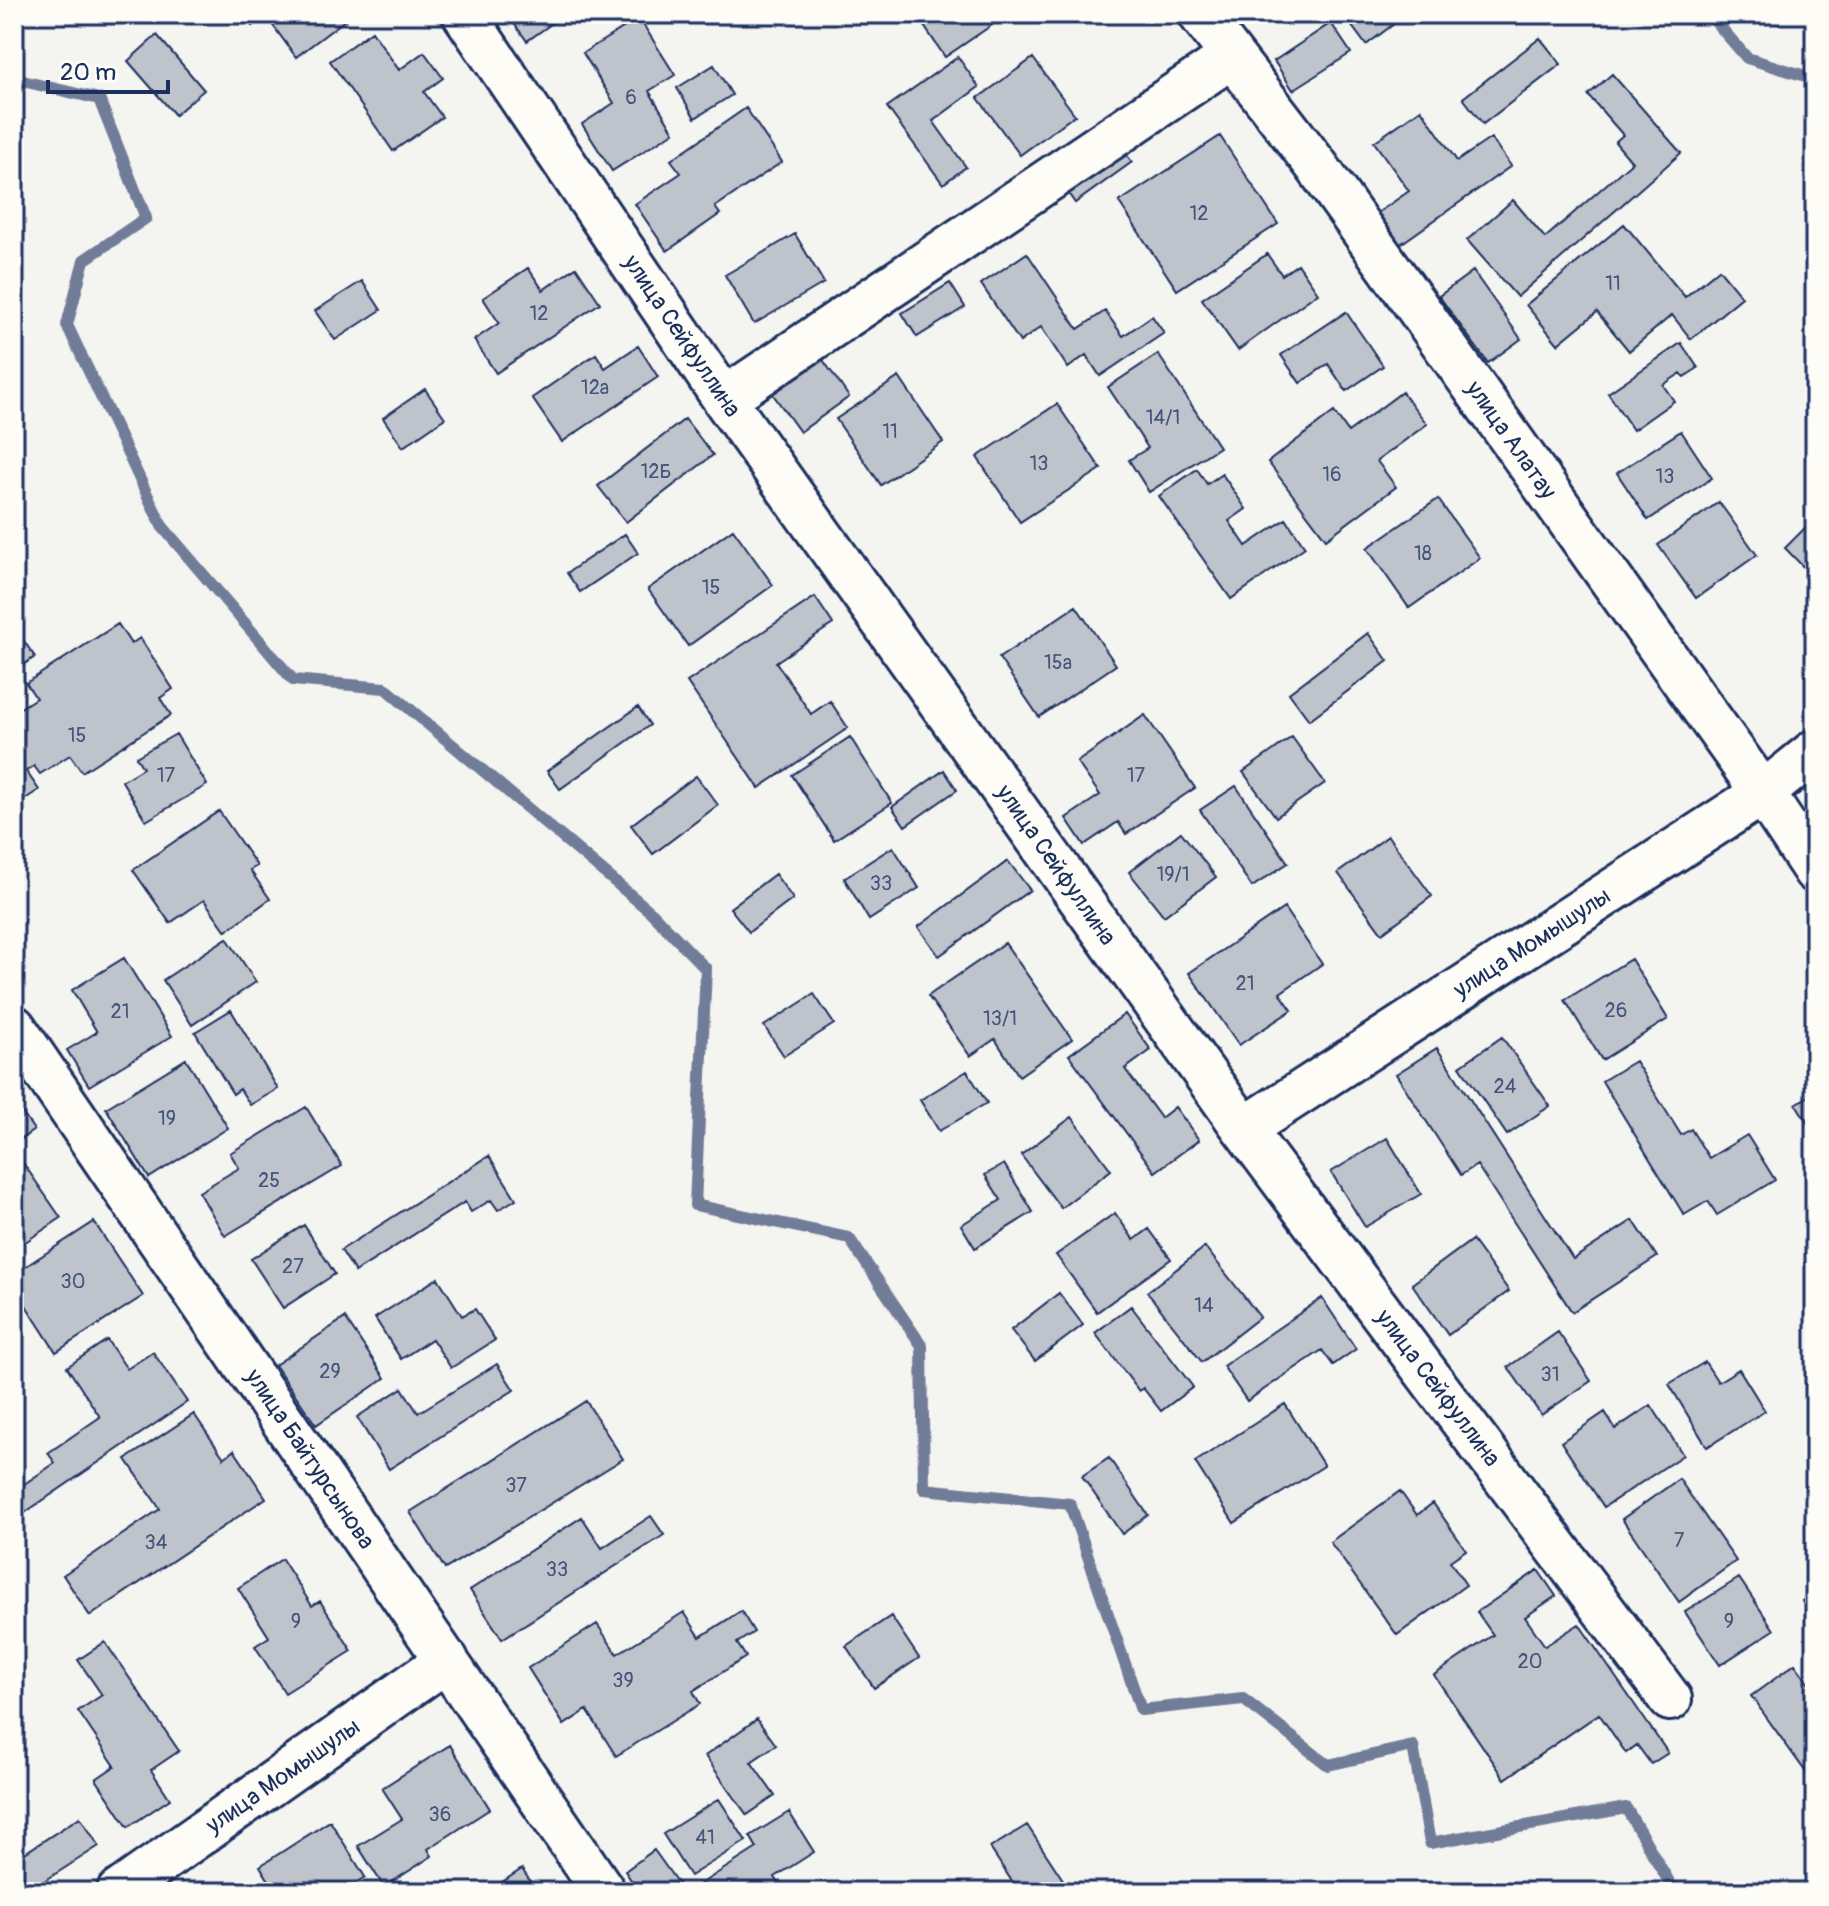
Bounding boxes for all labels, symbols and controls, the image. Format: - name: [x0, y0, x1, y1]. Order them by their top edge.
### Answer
- scale bar: [48, 44, 168, 94]
- text: 20 m: [60, 58, 116, 87]
- house number: 6: [625, 85, 637, 110]
- house number: 12: [1190, 201, 1209, 226]
- street label: улица Сейфуллина: [616, 249, 747, 423]
- house number: 11: [1605, 271, 1621, 296]
- house number: 12: [530, 301, 549, 326]
- street label: улица Алатау: [1459, 374, 1562, 505]
- house number: 12а: [581, 375, 609, 400]
- house number: 14/1: [1146, 405, 1180, 430]
- house number: 11: [882, 419, 898, 444]
- house number: 13: [1030, 451, 1048, 476]
- house number: 12Б: [641, 459, 672, 484]
- house number: 16: [1322, 462, 1342, 487]
- house number: 13: [1656, 464, 1674, 489]
- house number: 18: [1414, 541, 1432, 566]
- house number: 15: [702, 575, 720, 600]
- house number: 15а: [1044, 650, 1072, 675]
- house number: 15: [68, 723, 86, 748]
- house number: 17: [157, 763, 176, 788]
- house number: 17: [1127, 763, 1146, 788]
- street label: улица Сейфуллина: [989, 778, 1122, 951]
- house number: 19/1: [1156, 862, 1190, 887]
- house number: 33: [870, 871, 892, 896]
- street label: улица Момышулы: [1447, 881, 1616, 1005]
- house number: 21: [1236, 971, 1255, 996]
- house number: 26: [1605, 998, 1627, 1023]
- house number: 21: [111, 999, 130, 1024]
- house number: 13/1: [983, 1006, 1017, 1031]
- house number: 24: [1494, 1074, 1517, 1099]
- house number: 19: [158, 1106, 176, 1131]
- house number: 25: [258, 1168, 280, 1193]
- house number: 27: [282, 1254, 304, 1279]
- house number: 30: [61, 1269, 85, 1294]
- house number: 14: [1194, 1293, 1214, 1318]
- street label: улица Сейфуллина: [1369, 1303, 1507, 1472]
- house number: 29: [319, 1359, 341, 1384]
- house number: 31: [1541, 1362, 1559, 1387]
- street label: улица Байтурсынова: [238, 1363, 381, 1555]
- house number: 37: [505, 1473, 527, 1498]
- house number: 7: [1674, 1528, 1685, 1553]
- house number: 34: [145, 1530, 168, 1555]
- house number: 33: [546, 1557, 568, 1582]
- house number: 9: [291, 1609, 301, 1634]
- house number: 9: [1724, 1609, 1734, 1634]
- house number: 20: [1518, 1649, 1542, 1674]
- house number: 39: [612, 1668, 634, 1693]
- street label: улица Момышулы: [199, 1712, 366, 1841]
- house number: 36: [429, 1802, 451, 1827]
- house number: 41: [695, 1825, 715, 1850]

